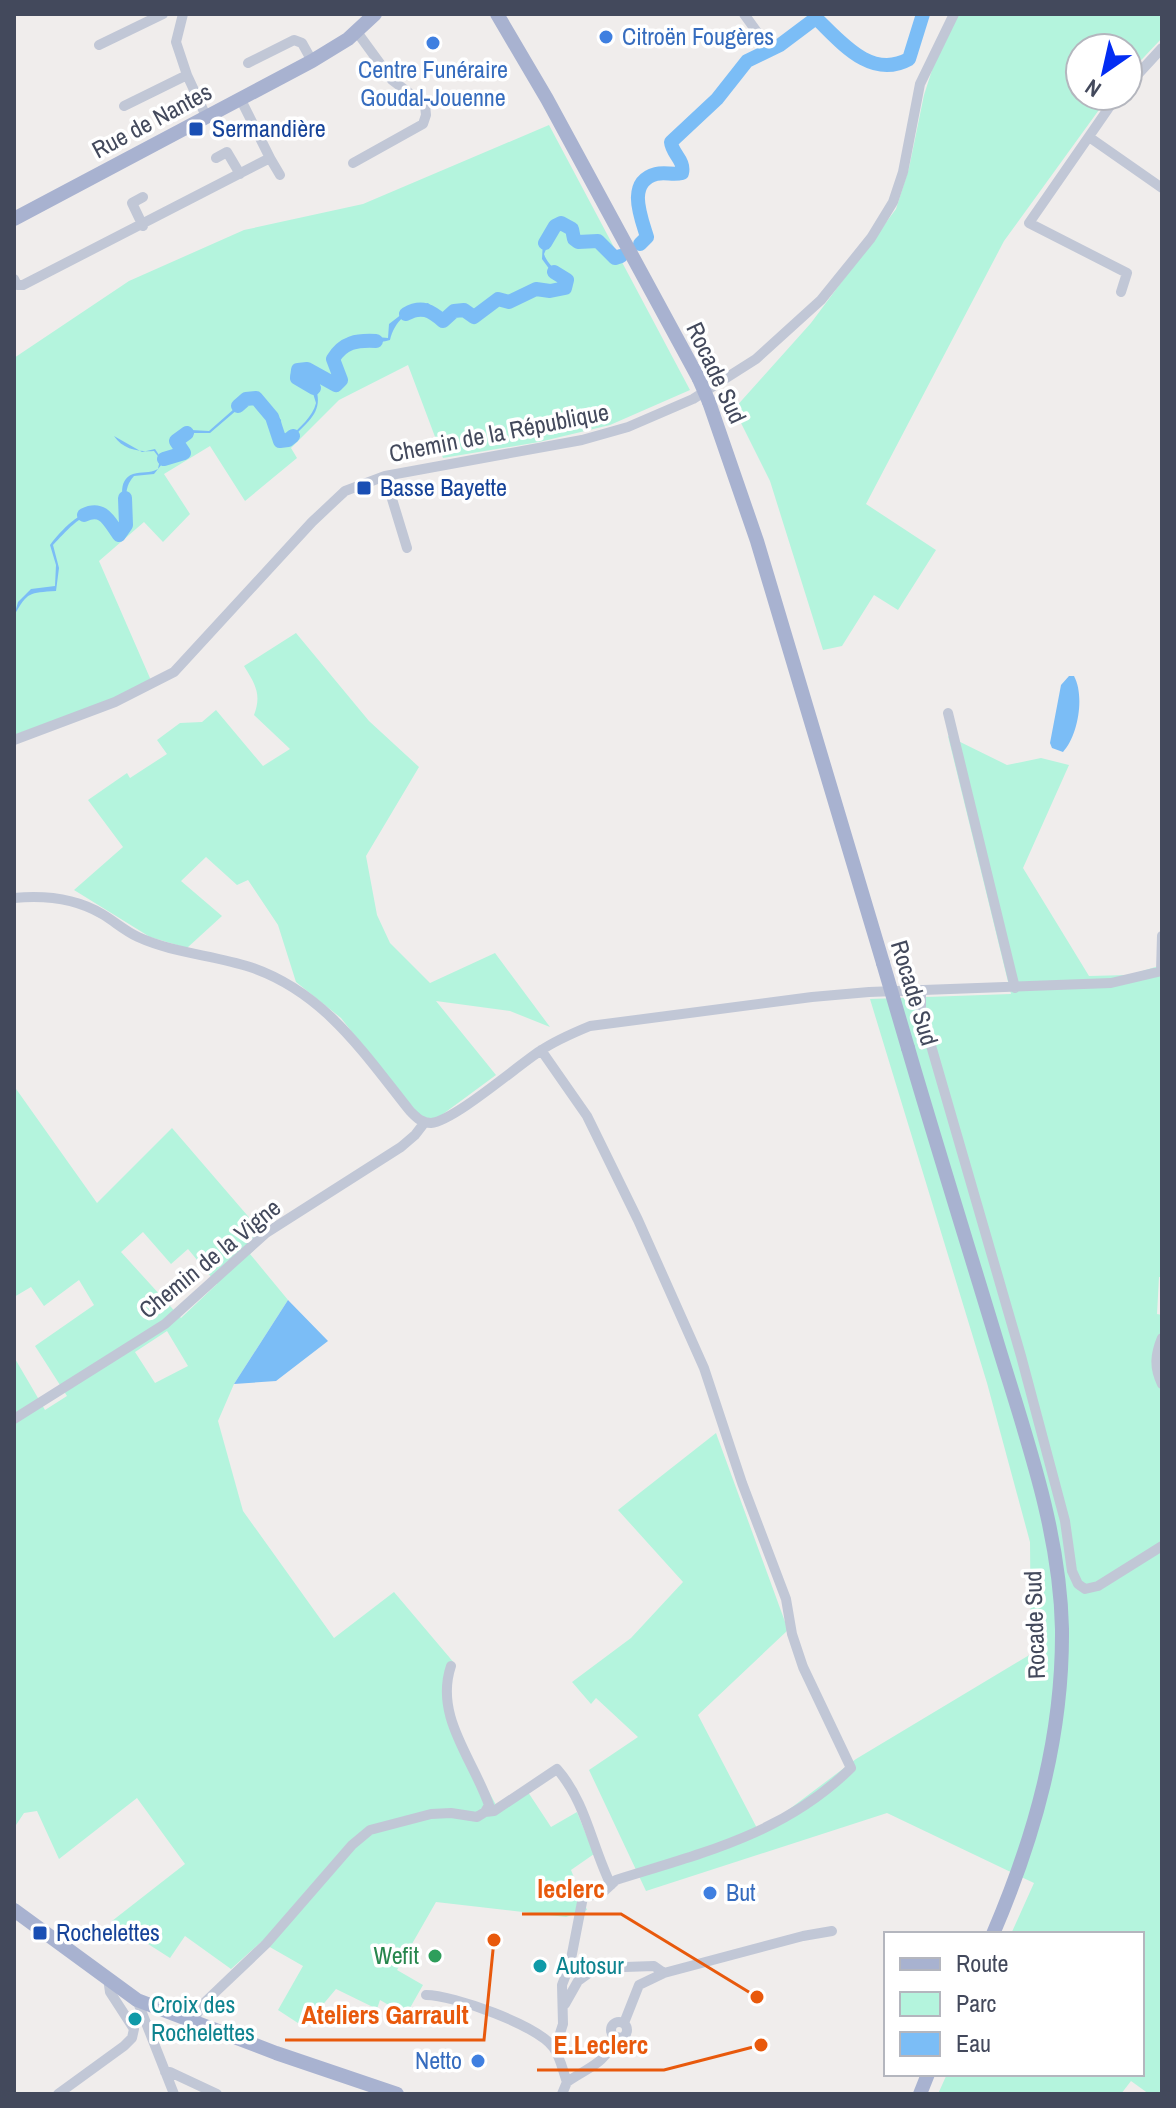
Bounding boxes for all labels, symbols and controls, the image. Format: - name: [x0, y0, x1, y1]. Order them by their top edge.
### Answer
- place label: Citroën Fougères: [622, 20, 774, 52]
- marker: Citroën Fougères: [597, 28, 615, 46]
- north arrow: [1064, 32, 1144, 112]
- marker: Centre Funéraire Goudal-Jouenne: [424, 34, 442, 52]
- place label: Centre Funéraire Goudal-Jouenne: [358, 53, 508, 113]
- text: N: [1079, 73, 1107, 105]
- street label: Rue de Nantes: [86, 75, 217, 165]
- place label: Sermandière: [212, 112, 326, 144]
- marker: Sermandière: [187, 120, 205, 138]
- street label: Rocade Sud: [680, 317, 754, 428]
- street label: Chemin de la République: [386, 395, 611, 469]
- place label: Basse Bayette: [380, 471, 507, 503]
- marker: Basse Bayette: [355, 479, 373, 497]
- street label: Rocade Sud: [884, 936, 946, 1049]
- street label: Chemin de la Vigne: [132, 1191, 287, 1325]
- street label: Rocade Sud: [1016, 1570, 1052, 1680]
- callout: leclerc: [522, 1864, 621, 1914]
- text: leclerc: [537, 1871, 605, 1906]
- place label: But: [726, 1876, 756, 1908]
- marker: But: [701, 1884, 719, 1902]
- place label: Rochelettes: [56, 1916, 160, 1948]
- marker: Rochelettes: [31, 1924, 49, 1942]
- legend: [884, 1932, 1144, 2076]
- place label: Wefit: [373, 1939, 420, 1971]
- marker: Wefit: [426, 1947, 444, 1965]
- text: Route: [956, 1947, 1009, 1979]
- place label: Autosur: [555, 1949, 624, 1981]
- marker: Autosur: [531, 1957, 549, 1975]
- text: Parc: [956, 1987, 997, 2019]
- place label: Croix des Rochelettes: [151, 1988, 255, 2048]
- callout: Ateliers Garrault: [285, 1990, 484, 2040]
- text: Ateliers Garrault: [301, 1997, 469, 2032]
- marker: Croix des Rochelettes: [126, 2010, 144, 2028]
- callout: E.Leclerc: [537, 2020, 664, 2070]
- text: E.Leclerc: [554, 2027, 648, 2062]
- text: Eau: [956, 2027, 991, 2059]
- place label: Netto: [415, 2044, 462, 2076]
- marker: Netto: [469, 2052, 487, 2070]

